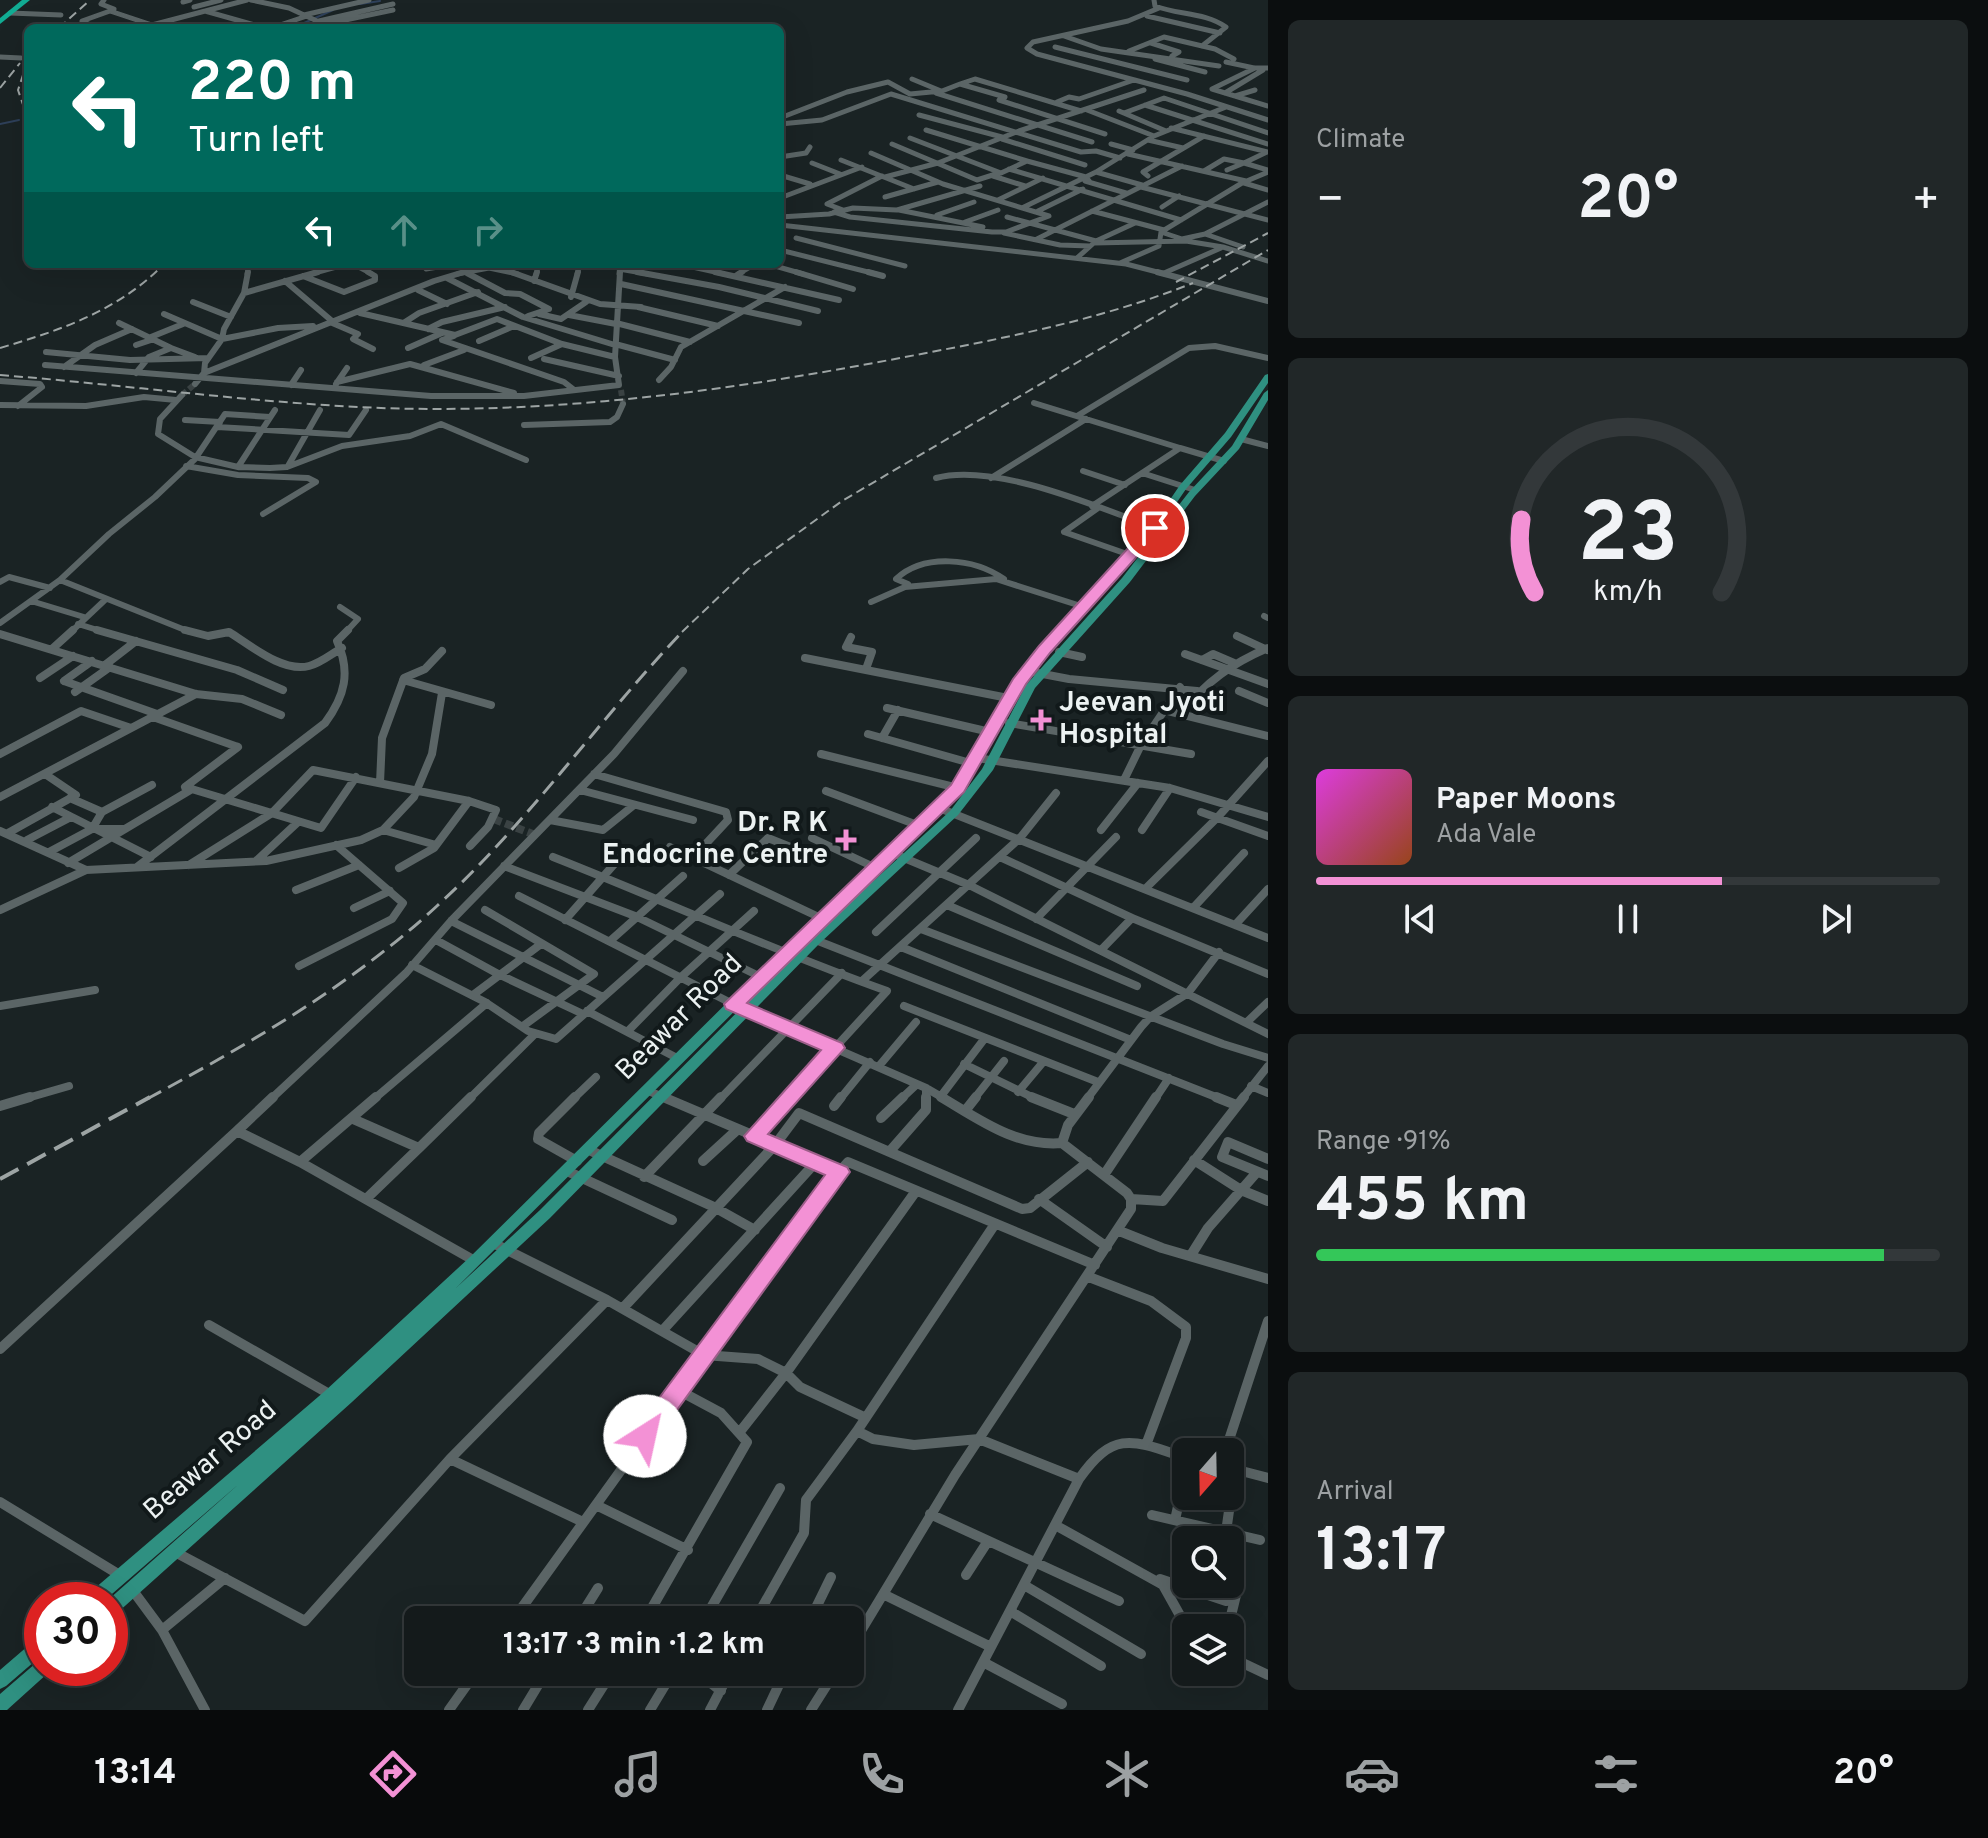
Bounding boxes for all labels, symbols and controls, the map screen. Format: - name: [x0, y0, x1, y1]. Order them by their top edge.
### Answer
- text: 220 m: [188, 50, 356, 120]
- icon: left: [56, 56, 160, 160]
- text: Turn left: [188, 119, 325, 165]
- text: Climate: [1316, 124, 1405, 157]
- text: 20°: [1577, 164, 1679, 240]
- text: −: [1316, 174, 1344, 230]
- text: +: [1912, 174, 1940, 230]
- icon: left: [298, 208, 342, 252]
- icon: ahead: [382, 208, 426, 252]
- icon: right: [466, 208, 510, 252]
- text: 23: [1578, 486, 1678, 591]
- pin: [1121, 494, 1189, 562]
- icon: arrive: [1133, 506, 1177, 550]
- text: km/h: [1593, 575, 1663, 611]
- place label: Jeevan Jyoti Hospital: [1059, 686, 1225, 754]
- marker: Jeevan Jyoti Hospital: [1030, 709, 1052, 731]
- text: Paper Moons: [1436, 782, 1616, 819]
- place label: Dr. R K Endocrine Centre: [602, 806, 828, 874]
- text: Ada Vale: [1436, 819, 1536, 852]
- marker: Dr. R K Endocrine Centre: [835, 829, 857, 851]
- icon: previous: [1398, 897, 1442, 941]
- icon: pause: [1606, 897, 1650, 941]
- icon: next: [1814, 897, 1858, 941]
- street label: Beawar Road: [609, 947, 751, 1089]
- text: Range · 91%: [1316, 1126, 1451, 1159]
- text: 455 km: [1316, 1166, 1529, 1242]
- street label: Beawar Road: [137, 1393, 285, 1529]
- position arrow: [603, 1394, 687, 1478]
- north arrow: [1172, 1438, 1244, 1510]
- map controls: [1172, 1438, 1244, 1686]
- text: Arrival: [1316, 1476, 1394, 1509]
- text: 13:17: [1316, 1516, 1447, 1592]
- button: search: [1172, 1526, 1244, 1598]
- speed limit sign: 30: [24, 1582, 128, 1686]
- button: layers: [1172, 1614, 1244, 1686]
- text: 13:17 · 3 min · 1.2 km: [503, 1627, 765, 1664]
- icon: directions: [365, 1746, 421, 1802]
- icon: music: [610, 1746, 666, 1802]
- icon: phone: [854, 1746, 910, 1802]
- icon: climate: [1099, 1746, 1155, 1802]
- icon: car: [1344, 1746, 1400, 1802]
- icon: filters: [1588, 1746, 1644, 1802]
- text: 13:14: [94, 1751, 177, 1797]
- text: 20°: [1833, 1751, 1894, 1797]

